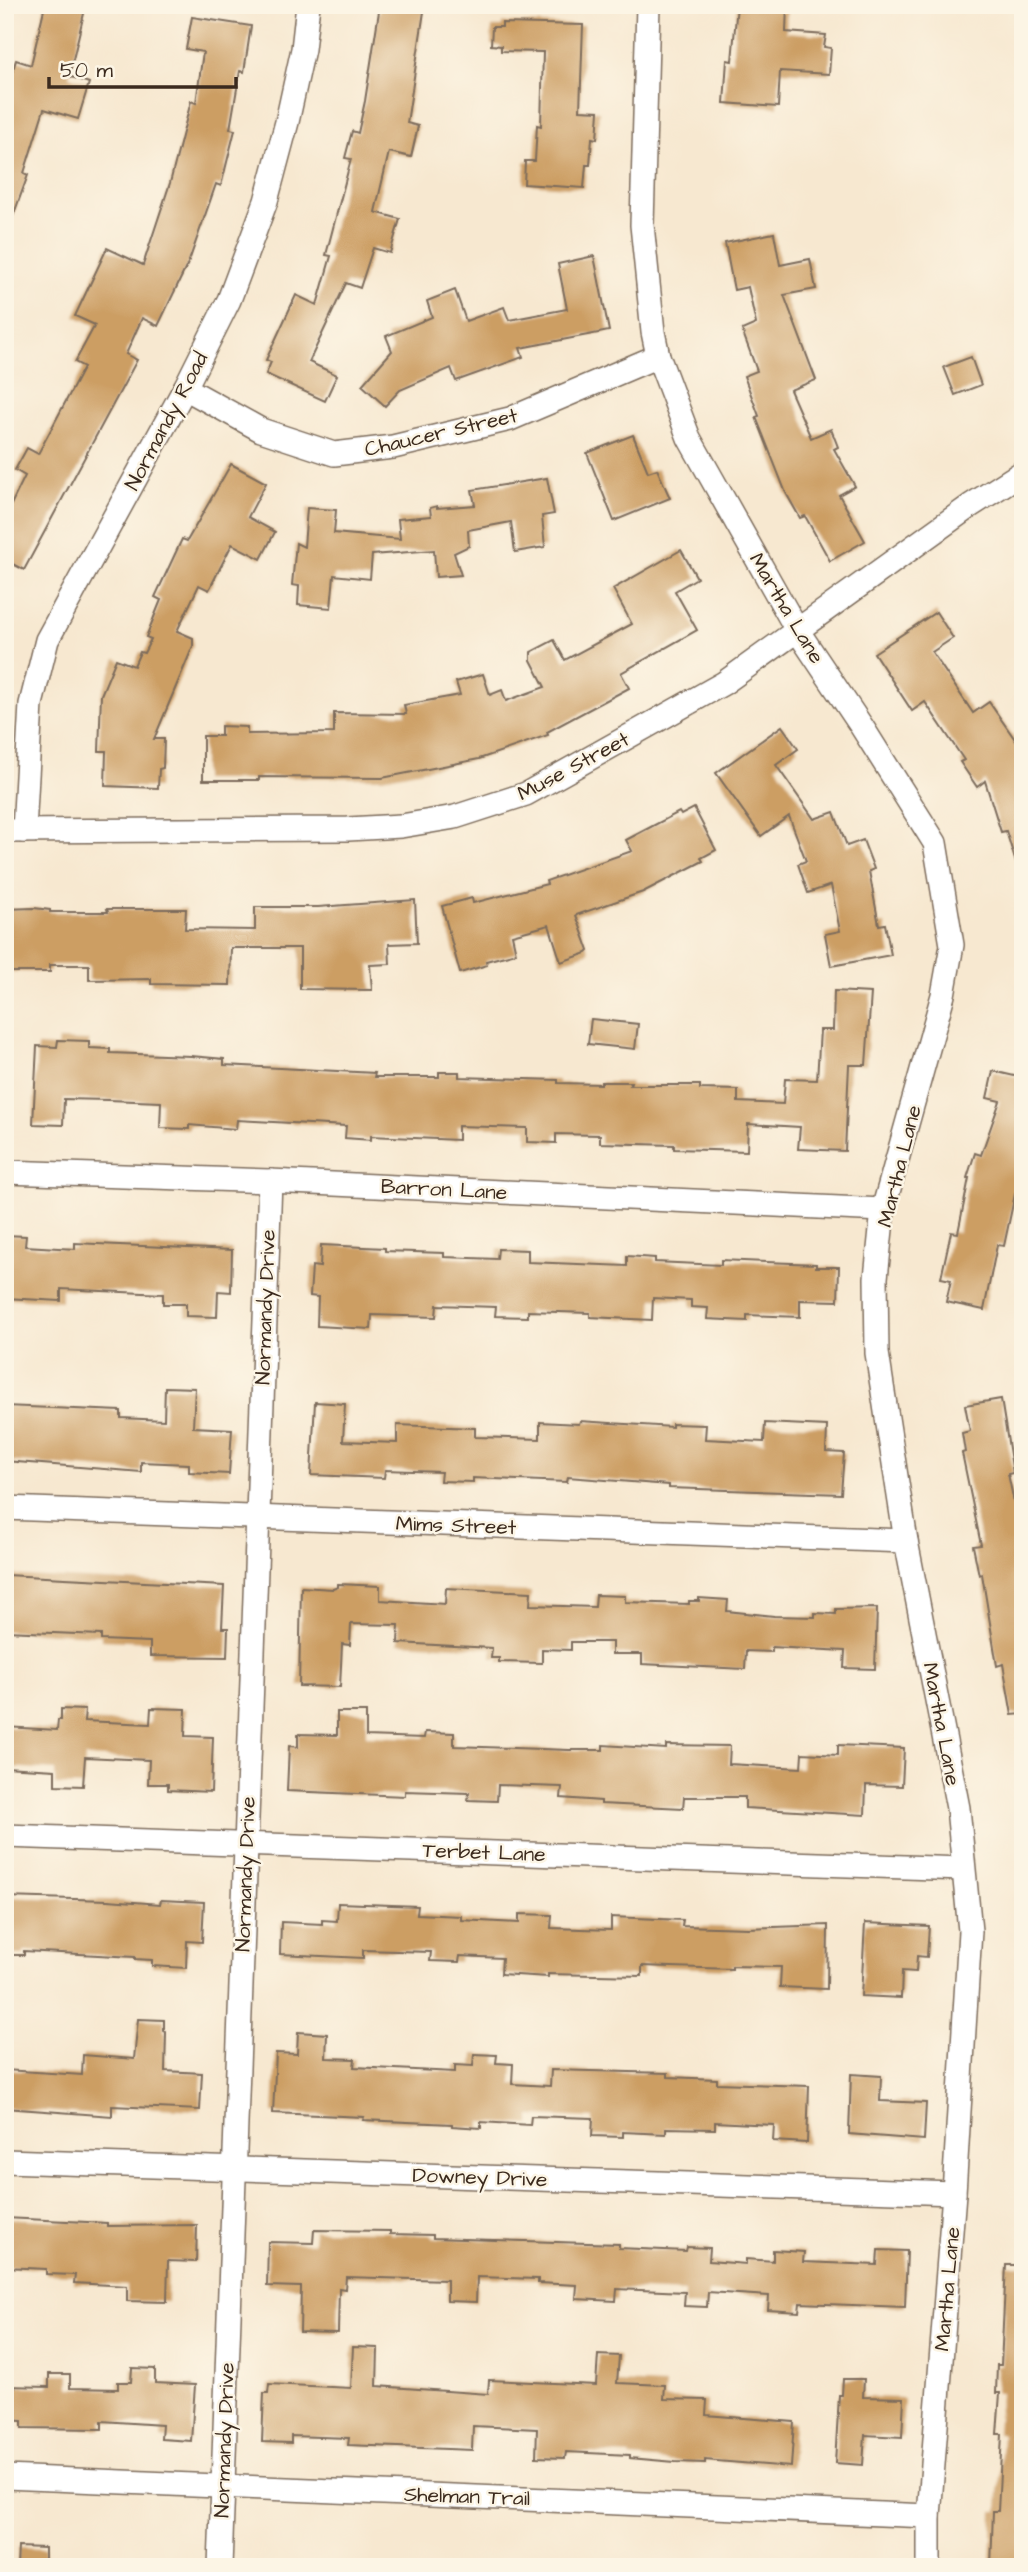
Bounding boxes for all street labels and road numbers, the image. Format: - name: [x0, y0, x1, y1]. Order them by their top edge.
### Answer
- street label: Normandy Road: [118, 347, 217, 497]
- street label: Chaucer Street: [362, 401, 521, 464]
- street label: Martha Lane: [742, 547, 831, 669]
- street label: Muse Street: [512, 724, 635, 808]
- street label: Martha Lane: [870, 1102, 929, 1230]
- street label: Barron Lane: [380, 1172, 508, 1207]
- street label: Normandy Drive: [248, 1229, 285, 1385]
- street label: Mims Street: [395, 1509, 517, 1542]
- street label: Martha Lane: [915, 1660, 968, 1788]
- street label: Normandy Drive: [228, 1796, 265, 1952]
- street label: Terbet Lane: [422, 1836, 546, 1869]
- street label: Downey Drive: [412, 2161, 548, 2196]
- street label: Martha Lane: [928, 2226, 967, 2352]
- street label: Normandy Drive: [207, 2362, 244, 2518]
- street label: Shelman Trail: [403, 2480, 531, 2513]

